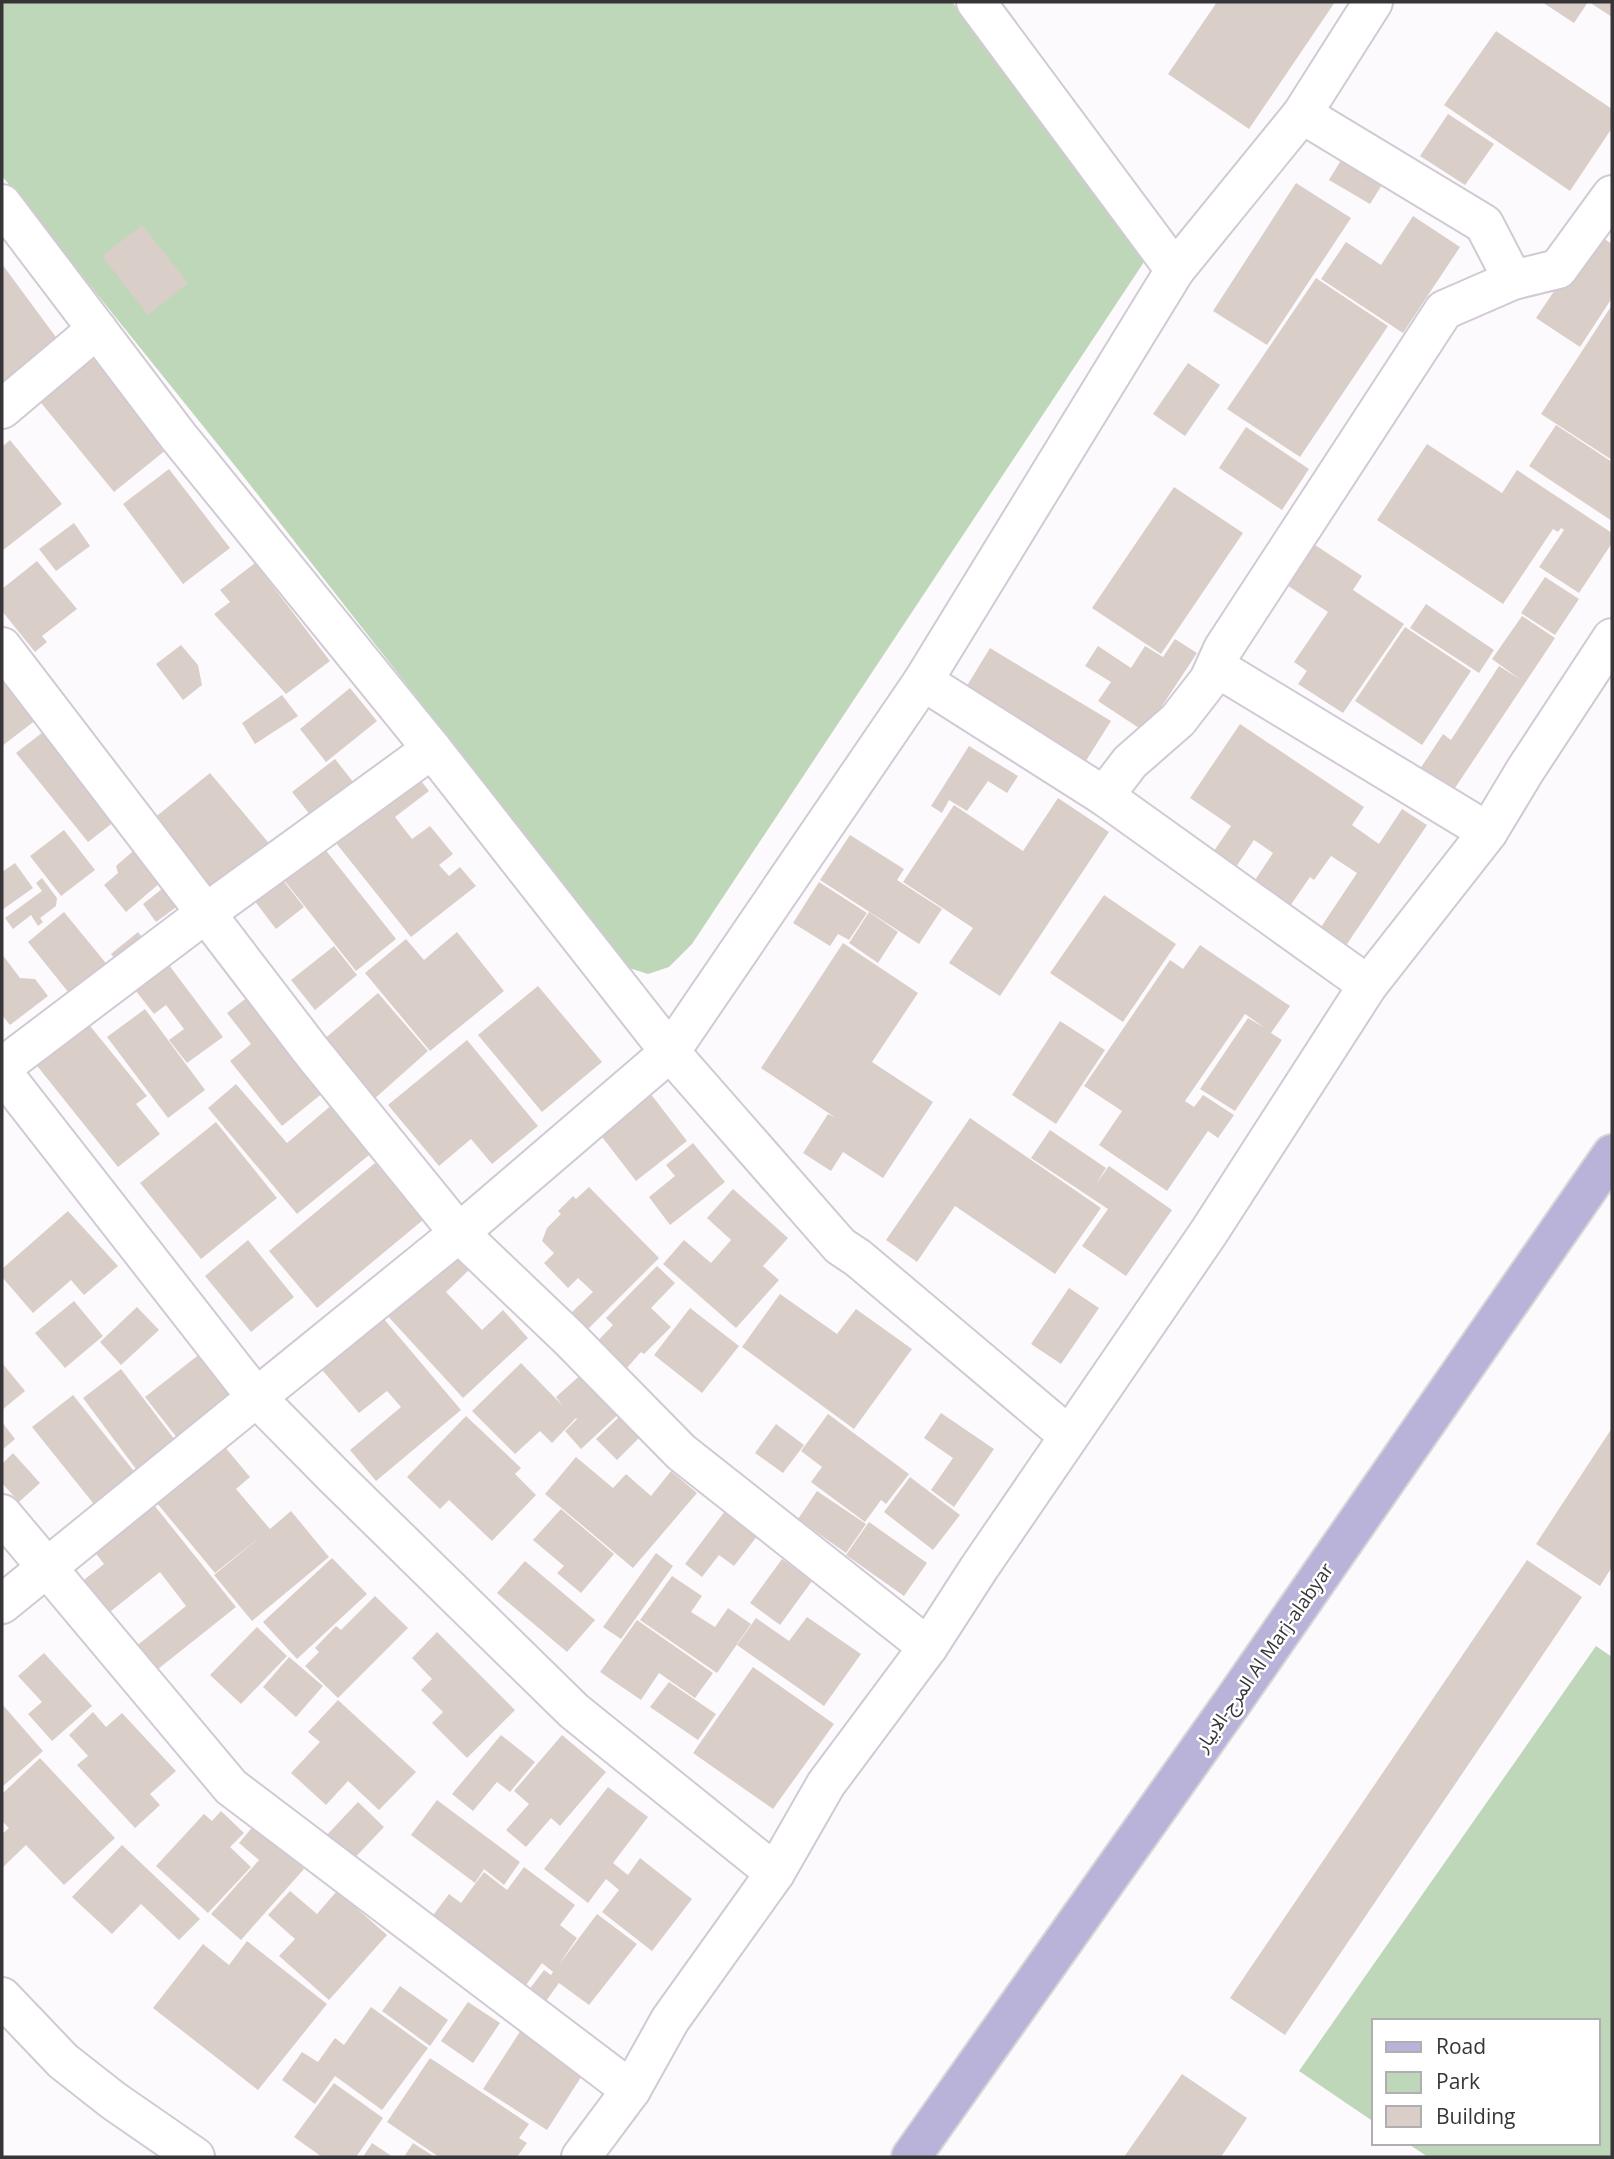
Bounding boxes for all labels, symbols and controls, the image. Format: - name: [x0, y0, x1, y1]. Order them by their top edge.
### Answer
- street label: المرج-الابيار Al Marj-alabyar: [1188, 1557, 1340, 1758]
- legend: [1372, 2019, 1600, 2145]
- text: Road: [1436, 2032, 1486, 2060]
- text: Park: [1436, 2067, 1480, 2095]
- text: Building: [1436, 2102, 1515, 2130]

